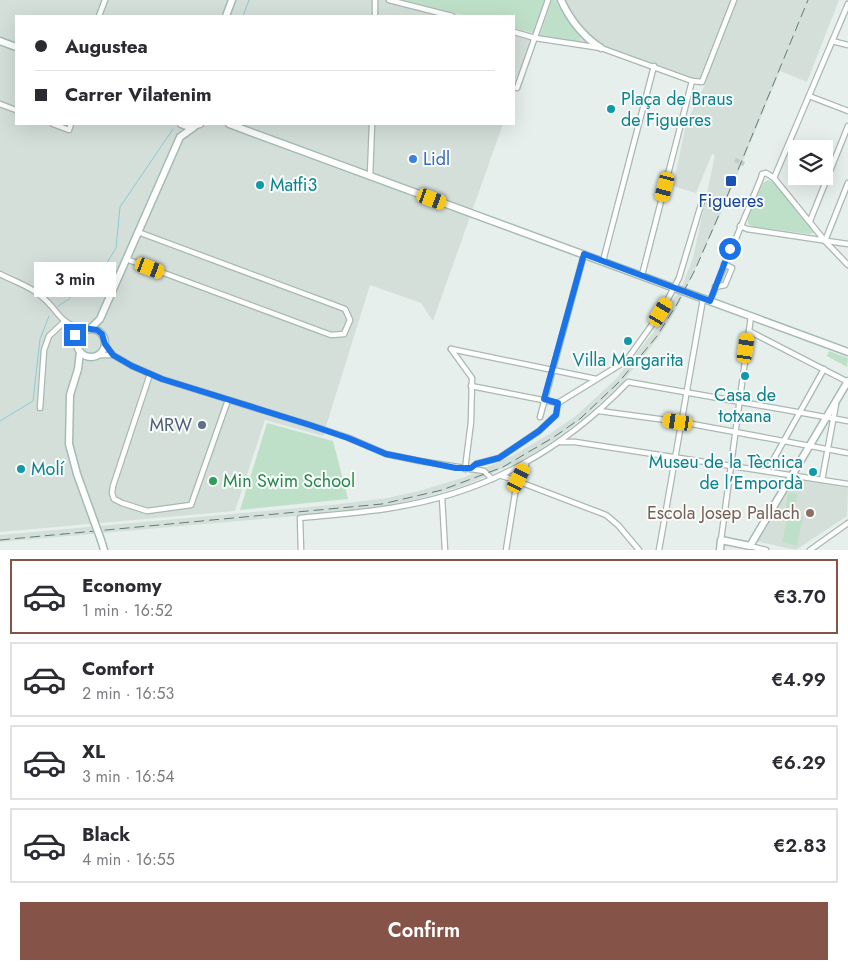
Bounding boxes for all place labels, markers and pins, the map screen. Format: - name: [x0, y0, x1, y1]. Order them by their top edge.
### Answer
- place label: Plaça de Braus de Figueres: [621, 86, 733, 133]
- marker: Plaça de Braus de Figueres: [605, 103, 617, 115]
- place label: Lidl: [423, 146, 450, 172]
- marker: Lidl: [407, 153, 419, 165]
- place label: Matfi3: [270, 172, 317, 198]
- marker: Figueres: [724, 174, 738, 188]
- marker: Matfi3: [254, 179, 266, 191]
- place label: Figueres: [698, 188, 764, 214]
- marker: Villa Margarita: [622, 335, 634, 347]
- place label: Villa Margarita: [573, 347, 683, 373]
- marker: Casa de totxana: [739, 370, 751, 382]
- place label: Casa de totxana: [714, 382, 776, 429]
- place label: MRW: [150, 412, 192, 438]
- marker: MRW: [196, 419, 208, 431]
- place label: Museu de la Tècnica de l'Empordà: [649, 449, 803, 496]
- place label: Molí: [31, 456, 66, 482]
- marker: Molí: [15, 463, 27, 475]
- marker: Museu de la Tècnica de l'Empordà: [807, 466, 819, 478]
- place label: Min Swim School: [223, 468, 355, 494]
- marker: Min Swim School: [207, 475, 219, 487]
- place label: Escola Josep Pallach: [647, 500, 800, 526]
- marker: Escola Josep Pallach: [804, 507, 816, 519]

